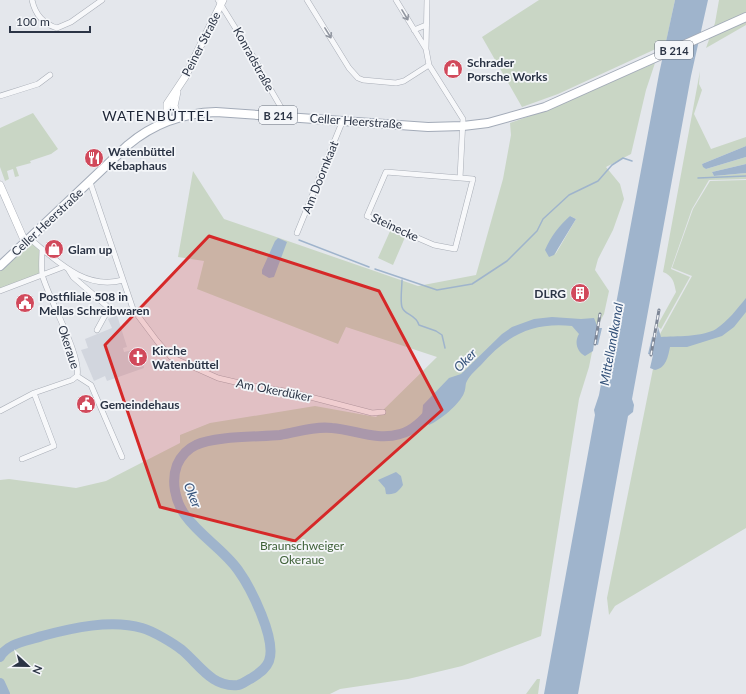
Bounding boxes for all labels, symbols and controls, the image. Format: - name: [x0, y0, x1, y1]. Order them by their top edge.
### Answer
- scale bar: [10, 8, 90, 34]
- street label: Peiner Straße: [178, 9, 224, 79]
- one-way arrow: [401, 9, 409, 20]
- text: 100 m: [16, 14, 50, 29]
- street label: Konradstraße: [230, 24, 278, 94]
- one-way arrow: [324, 27, 332, 39]
- road number: B 214: [655, 41, 693, 59]
- place label: Schrader Porsche Works: [467, 55, 548, 84]
- shop icon: Schrader Porsche Works: [442, 58, 464, 80]
- road number: B 214: [259, 106, 297, 124]
- district label: WATENBÜTTEL: [102, 107, 214, 124]
- street label: Celler Heerstraße: [309, 110, 403, 132]
- street label: Am Doornkaat: [299, 138, 342, 216]
- place label: Watenbüttel Kebaphaus: [108, 144, 175, 173]
- restaurant icon: Watenbüttel Kebaphaus: [83, 147, 105, 169]
- street label: Celler Heerstraße: [8, 185, 86, 259]
- street label: Steinecke: [369, 210, 421, 244]
- shop icon: Glam up: [43, 238, 65, 260]
- place label: Glam up: [68, 242, 112, 257]
- building icon: DLRG: [569, 282, 591, 304]
- place label: DLRG: [534, 286, 566, 301]
- place label: Postfiliale 508 in Mellas Schreibwaren: [39, 289, 150, 318]
- public building icon: Postfiliale 508 in Mellas Schreibwaren: [14, 292, 36, 314]
- water label: Mittellandkanal: [596, 301, 626, 387]
- street label: Okeraue: [55, 323, 83, 371]
- place label: Kirche Watenbüttel: [152, 343, 219, 372]
- water label: Oker: [450, 345, 480, 375]
- church icon: Kirche Watenbüttel: [127, 346, 149, 368]
- street label: Am Okerdüker: [235, 375, 314, 405]
- public building icon: Gemeindehaus: [75, 393, 97, 415]
- place label: Gemeindehaus: [100, 397, 179, 412]
- water label: Oker: [181, 480, 206, 511]
- park label: Braunschweiger Okeraue: [260, 538, 345, 567]
- north arrow: [8, 646, 48, 686]
- text: N: [30, 664, 45, 676]

